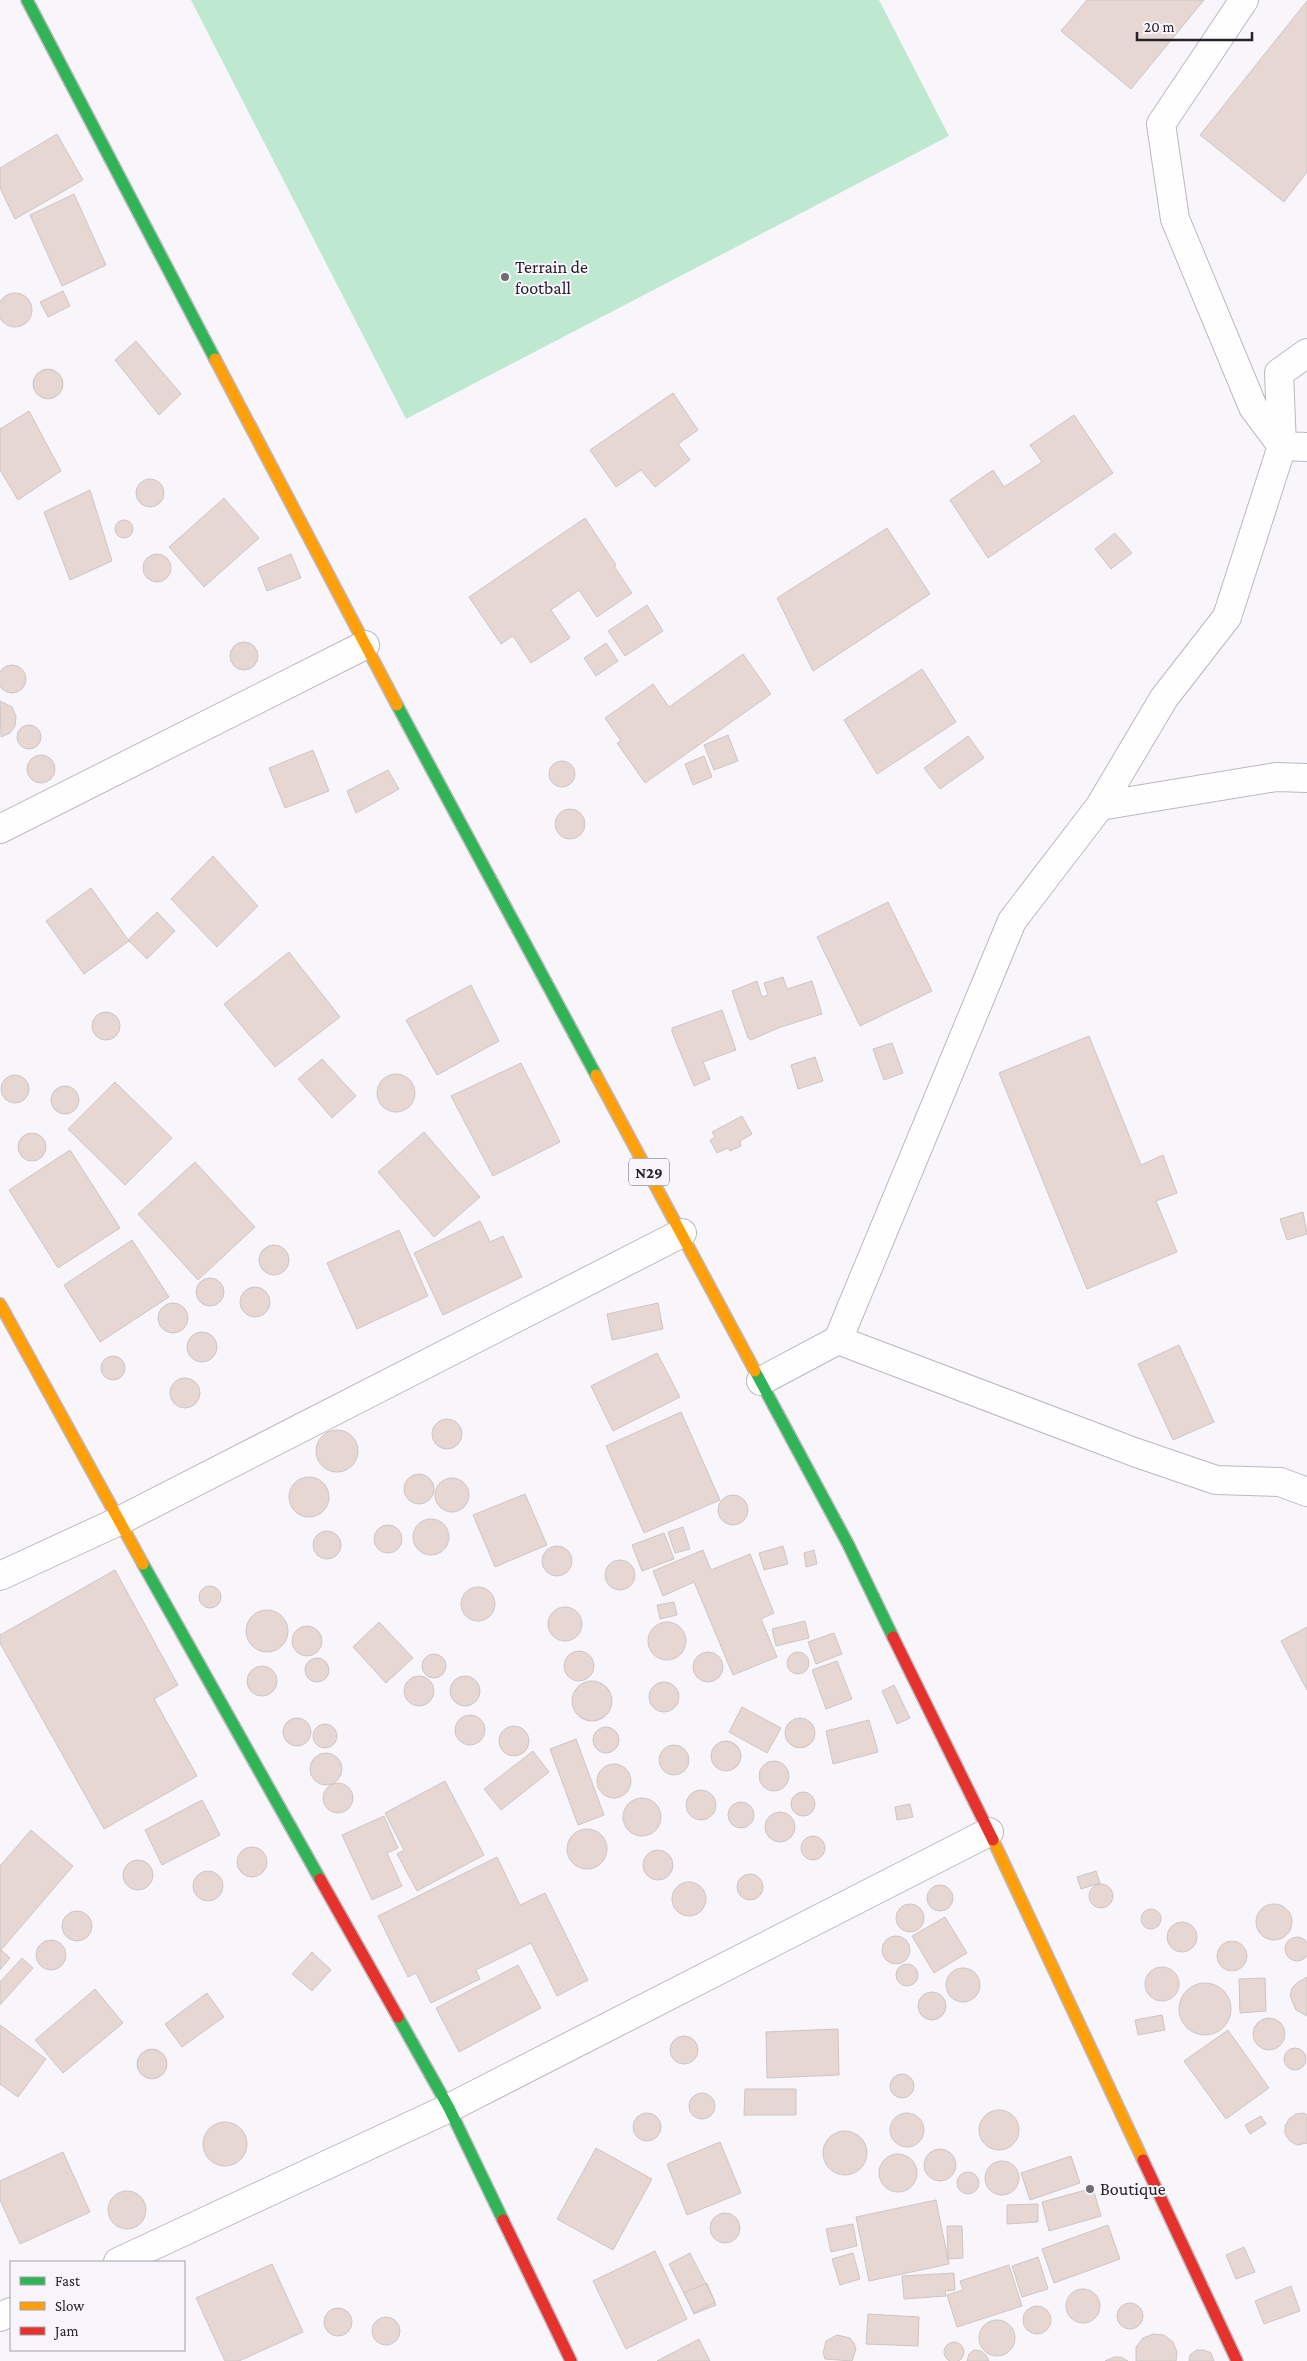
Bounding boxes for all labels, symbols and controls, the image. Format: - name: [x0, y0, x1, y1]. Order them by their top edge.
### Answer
- scale bar: [1137, 10, 1252, 42]
- text: 20 m: [1144, 19, 1175, 35]
- place label: Terrain de football: [515, 257, 588, 298]
- marker: Terrain de football: [499, 271, 511, 283]
- road number: N29: [629, 1158, 669, 1186]
- place label: Boutique: [1100, 2179, 1166, 2199]
- marker: Boutique: [1084, 2183, 1096, 2195]
- legend: [10, 2261, 185, 2351]
- text: Fast: [55, 2273, 81, 2289]
- text: Slow: [55, 2298, 85, 2314]
- text: Jam: [53, 2323, 78, 2340]

